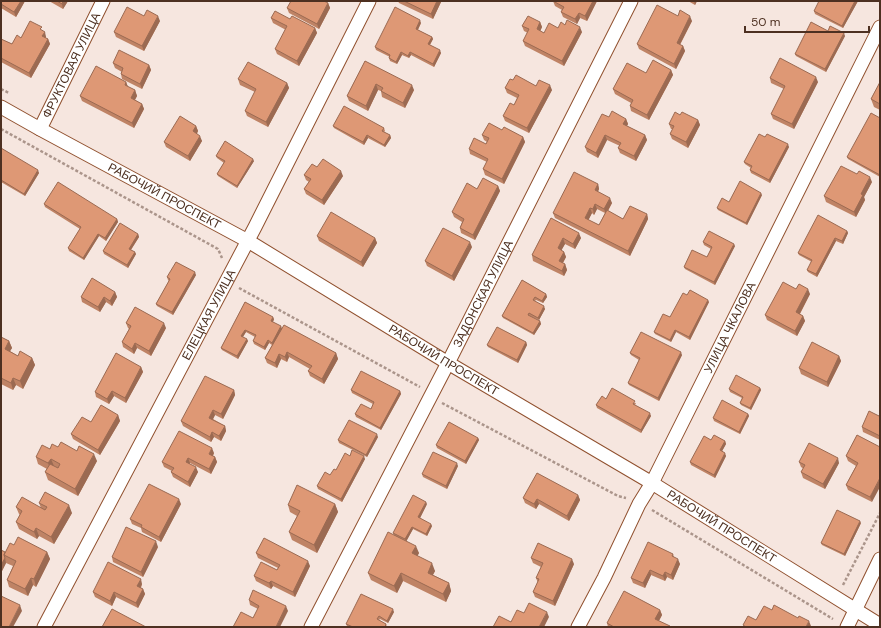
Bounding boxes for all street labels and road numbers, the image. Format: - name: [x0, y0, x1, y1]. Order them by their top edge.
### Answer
- street label: ФРУКТОВАЯ УЛИЦА: [39, 10, 104, 121]
- street label: РАБОЧИЙ ПРОСПЕКТ: [105, 159, 224, 233]
- street label: ЗАДОНСКАЯ УЛИЦА: [449, 237, 517, 350]
- street label: ЕЛЕЦКАЯ УЛИЦА: [178, 267, 239, 363]
- street label: УЛИЦА ЧКАЛОВА: [700, 279, 759, 376]
- street label: РАБОЧИЙ ПРОСПЕКТ: [386, 321, 502, 399]
- street label: РАБОЧИЙ ПРОСПЕКТ: [664, 486, 780, 567]

